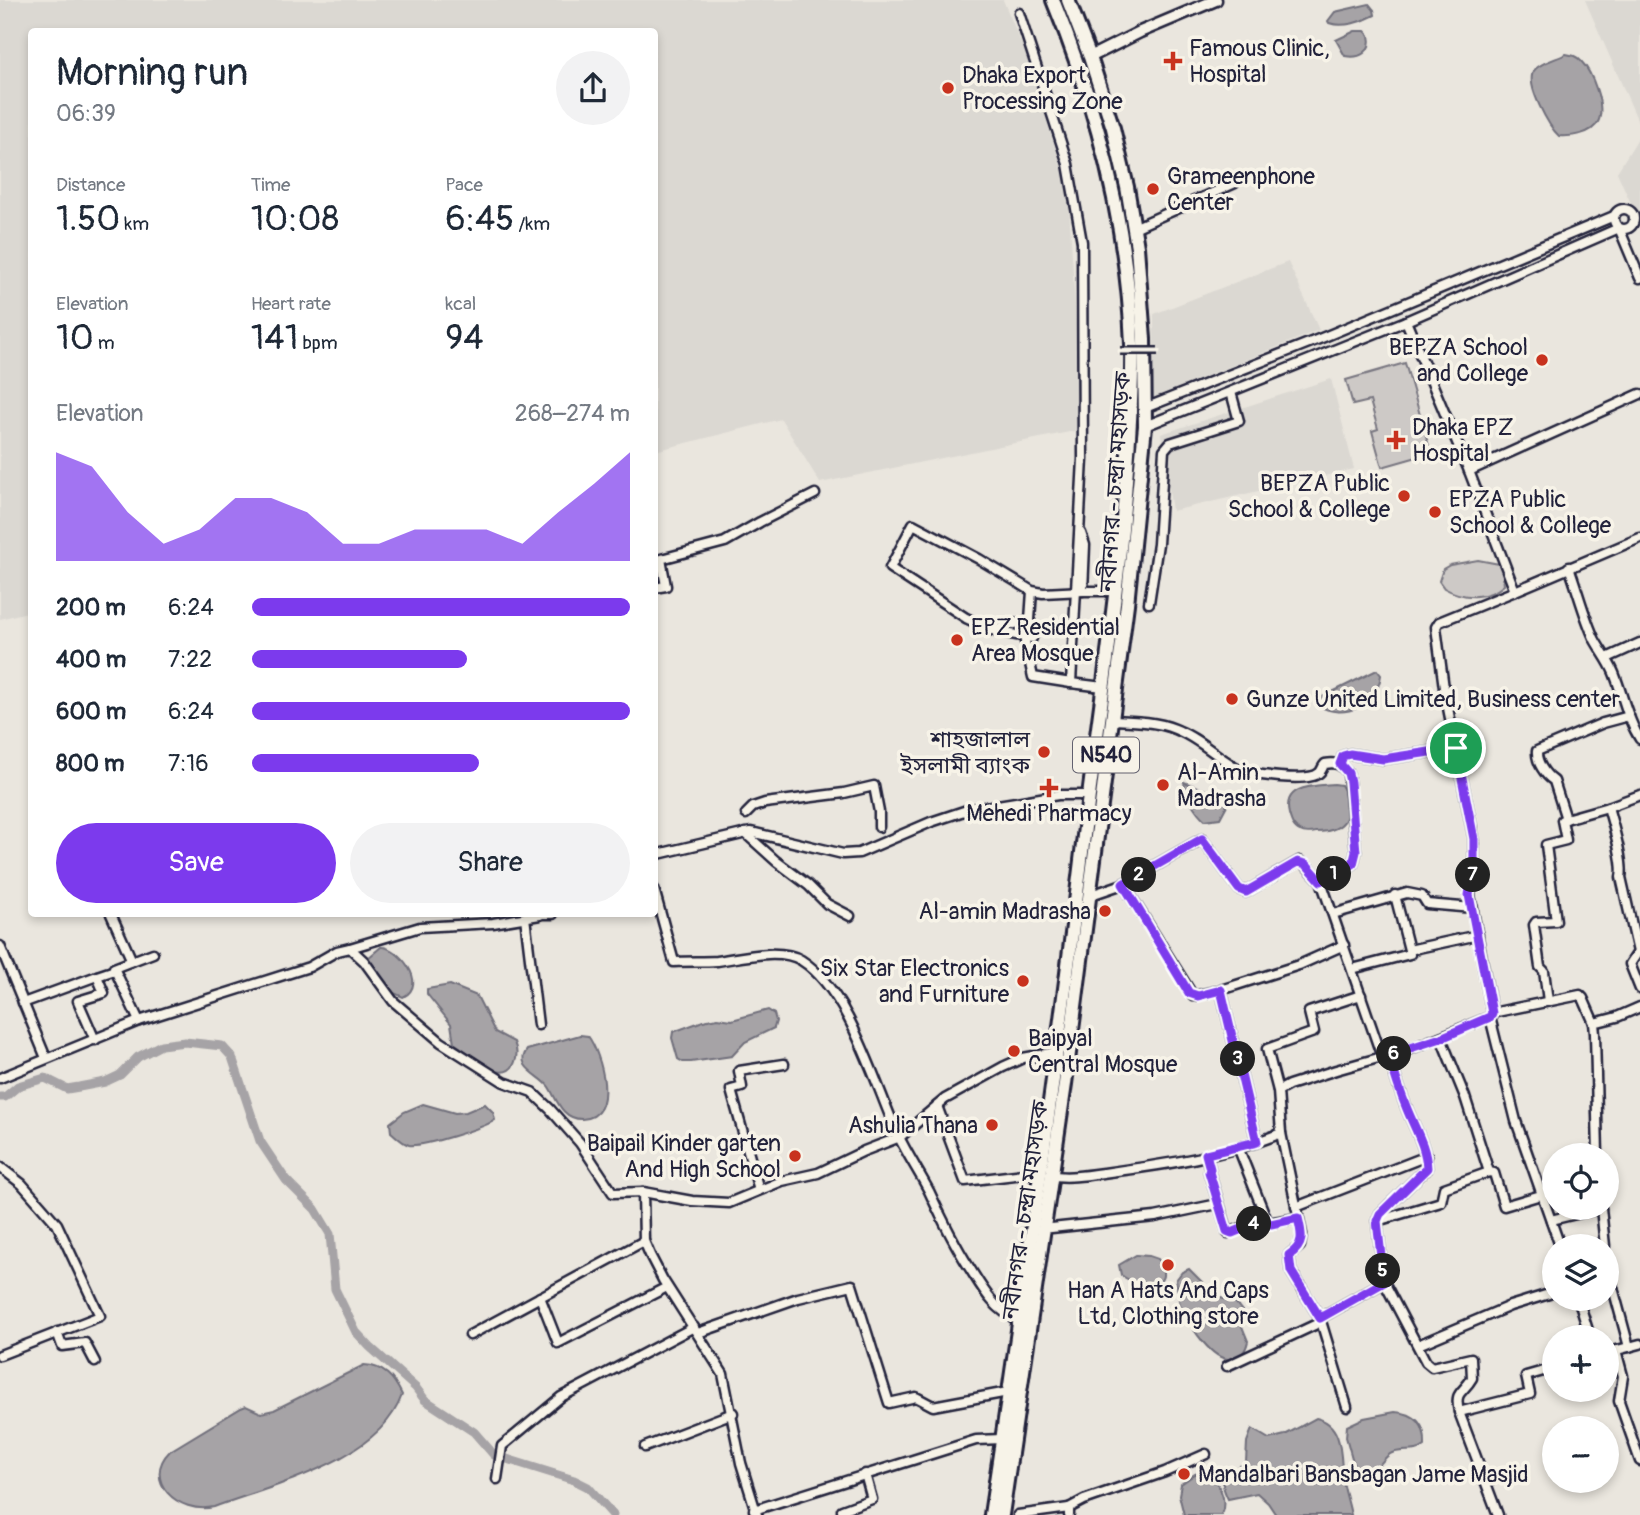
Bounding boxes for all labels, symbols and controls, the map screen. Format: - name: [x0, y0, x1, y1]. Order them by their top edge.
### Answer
- place label: Famous Clinic, Hospital: [1189, 34, 1330, 89]
- text: Morning run: [56, 49, 248, 97]
- button: share: [556, 51, 630, 125]
- marker: Famous Clinic, Hospital: [1163, 51, 1183, 71]
- place label: Dhaka Export Processing Zone: [962, 61, 1123, 116]
- marker: Dhaka Export Processing Zone: [940, 80, 956, 96]
- text: 06:39: [56, 99, 116, 128]
- place label: Grameenphone Center: [1167, 162, 1316, 217]
- text: Distance: [56, 173, 125, 197]
- text: Time: [251, 173, 290, 197]
- text: Pace: [445, 173, 483, 197]
- marker: Grameenphone Center: [1145, 181, 1161, 197]
- text: 1.50: [56, 197, 120, 241]
- text: 10:08: [251, 197, 339, 241]
- text: 6:45: [445, 197, 514, 241]
- text: km: [120, 212, 149, 236]
- text: /km: [514, 212, 550, 236]
- text: Elevation: [56, 292, 128, 316]
- text: Heart rate: [251, 292, 331, 316]
- text: kcal: [445, 292, 476, 316]
- text: 10: [56, 316, 94, 360]
- text: 141: [251, 316, 298, 360]
- text: 94: [445, 316, 484, 360]
- text: m: [94, 331, 115, 355]
- text: bpm: [298, 331, 338, 355]
- place label: BEPZA School and College: [1389, 333, 1529, 388]
- marker: BEPZA School and College: [1534, 352, 1550, 368]
- street label: নবীনগর - চন্দ্রা মহাসড়ক: [1093, 370, 1137, 594]
- text: Elevation: [56, 399, 144, 428]
- text: 268–274 m: [515, 399, 630, 428]
- place label: Dhaka EPZ Hospital: [1412, 413, 1514, 468]
- marker: Dhaka EPZ Hospital: [1386, 430, 1406, 450]
- place label: BEPZA Public School & College: [1228, 469, 1391, 524]
- place label: EPZA Public School & College: [1449, 485, 1612, 540]
- marker: BEPZA Public School & College: [1396, 488, 1412, 504]
- marker: EPZA Public School & College: [1427, 504, 1443, 520]
- text: 200 m: [56, 593, 126, 622]
- text: 6:24: [168, 593, 214, 622]
- place label: EPZ Residential Area Mosque: [971, 613, 1120, 668]
- marker: EPZ Residential Area Mosque: [949, 632, 965, 648]
- text: 400 m: [56, 645, 126, 674]
- text: 7:22: [168, 645, 212, 674]
- place label: Gunze United Limited, Business center: [1246, 685, 1620, 714]
- marker: Gunze United Limited, Business center: [1224, 691, 1240, 707]
- text: 600 m: [56, 697, 126, 726]
- text: 6:24: [168, 697, 214, 726]
- pin: [1426, 718, 1486, 778]
- place label: শাহজালাল ইসলামী ব্যাংক: [900, 725, 1031, 780]
- icon: arrive: [1437, 729, 1475, 767]
- road number: N540: [1073, 738, 1139, 772]
- marker: শাহজালাল ইসলামী ব্যাংক: [1036, 744, 1052, 760]
- text: 800 m: [56, 749, 124, 778]
- text: 7:16: [168, 749, 209, 778]
- place label: Al-Amin Madrasha: [1177, 758, 1266, 813]
- marker: Al-Amin Madrasha: [1155, 777, 1171, 793]
- marker: Mehedi Pharmacy: [1041, 780, 1057, 796]
- place label: Mehedi Pharmacy: [966, 799, 1132, 828]
- button: Save: [56, 823, 336, 903]
- button: Share: [350, 823, 630, 903]
- pin: 1: [1316, 856, 1352, 892]
- pin: 2: [1122, 858, 1156, 892]
- pin: 7: [1456, 858, 1490, 892]
- text: 1: [1330, 861, 1337, 885]
- text: 2: [1133, 862, 1144, 886]
- text: 7: [1467, 862, 1478, 886]
- place label: Al-amin Madrasha: [919, 897, 1091, 926]
- marker: Al-amin Madrasha: [1097, 903, 1113, 919]
- place label: Six Star Electronics and Furniture: [820, 954, 1010, 1009]
- marker: Six Star Electronics and Furniture: [1015, 973, 1031, 989]
- place label: Baipyal Central Mosque: [1028, 1024, 1178, 1079]
- pin: 6: [1376, 1036, 1412, 1072]
- text: 6: [1388, 1041, 1399, 1065]
- pin: 3: [1220, 1042, 1256, 1076]
- marker: Baipyal Central Mosque: [1006, 1043, 1022, 1059]
- text: 3: [1232, 1046, 1243, 1070]
- street label: নবীনগর - চন্দ্রা মহাসড়ক: [995, 1098, 1055, 1322]
- place label: Ashulia Thana: [848, 1111, 978, 1140]
- marker: Ashulia Thana: [984, 1117, 1000, 1133]
- place label: Baipail Kinder garten And High School: [587, 1129, 781, 1184]
- map controls: [1542, 1143, 1619, 1493]
- button: locate: [1542, 1143, 1619, 1220]
- marker: Baipail Kinder garten And High School: [787, 1148, 803, 1164]
- pin: 4: [1236, 1206, 1272, 1242]
- text: 4: [1248, 1211, 1259, 1235]
- button: layers: [1542, 1234, 1619, 1311]
- pin: 5: [1366, 1254, 1400, 1288]
- marker: Han A Hats And Caps Ltd, Clothing store: [1160, 1257, 1176, 1273]
- text: 5: [1377, 1258, 1388, 1282]
- place label: Han A Hats And Caps Ltd, Clothing store: [1067, 1276, 1269, 1331]
- button: +: [1542, 1325, 1619, 1402]
- button: −: [1542, 1416, 1619, 1493]
- place label: Mandalbari Bansbagan Jame Masjid: [1198, 1460, 1528, 1489]
- marker: Mandalbari Bansbagan Jame Masjid: [1176, 1466, 1192, 1482]

